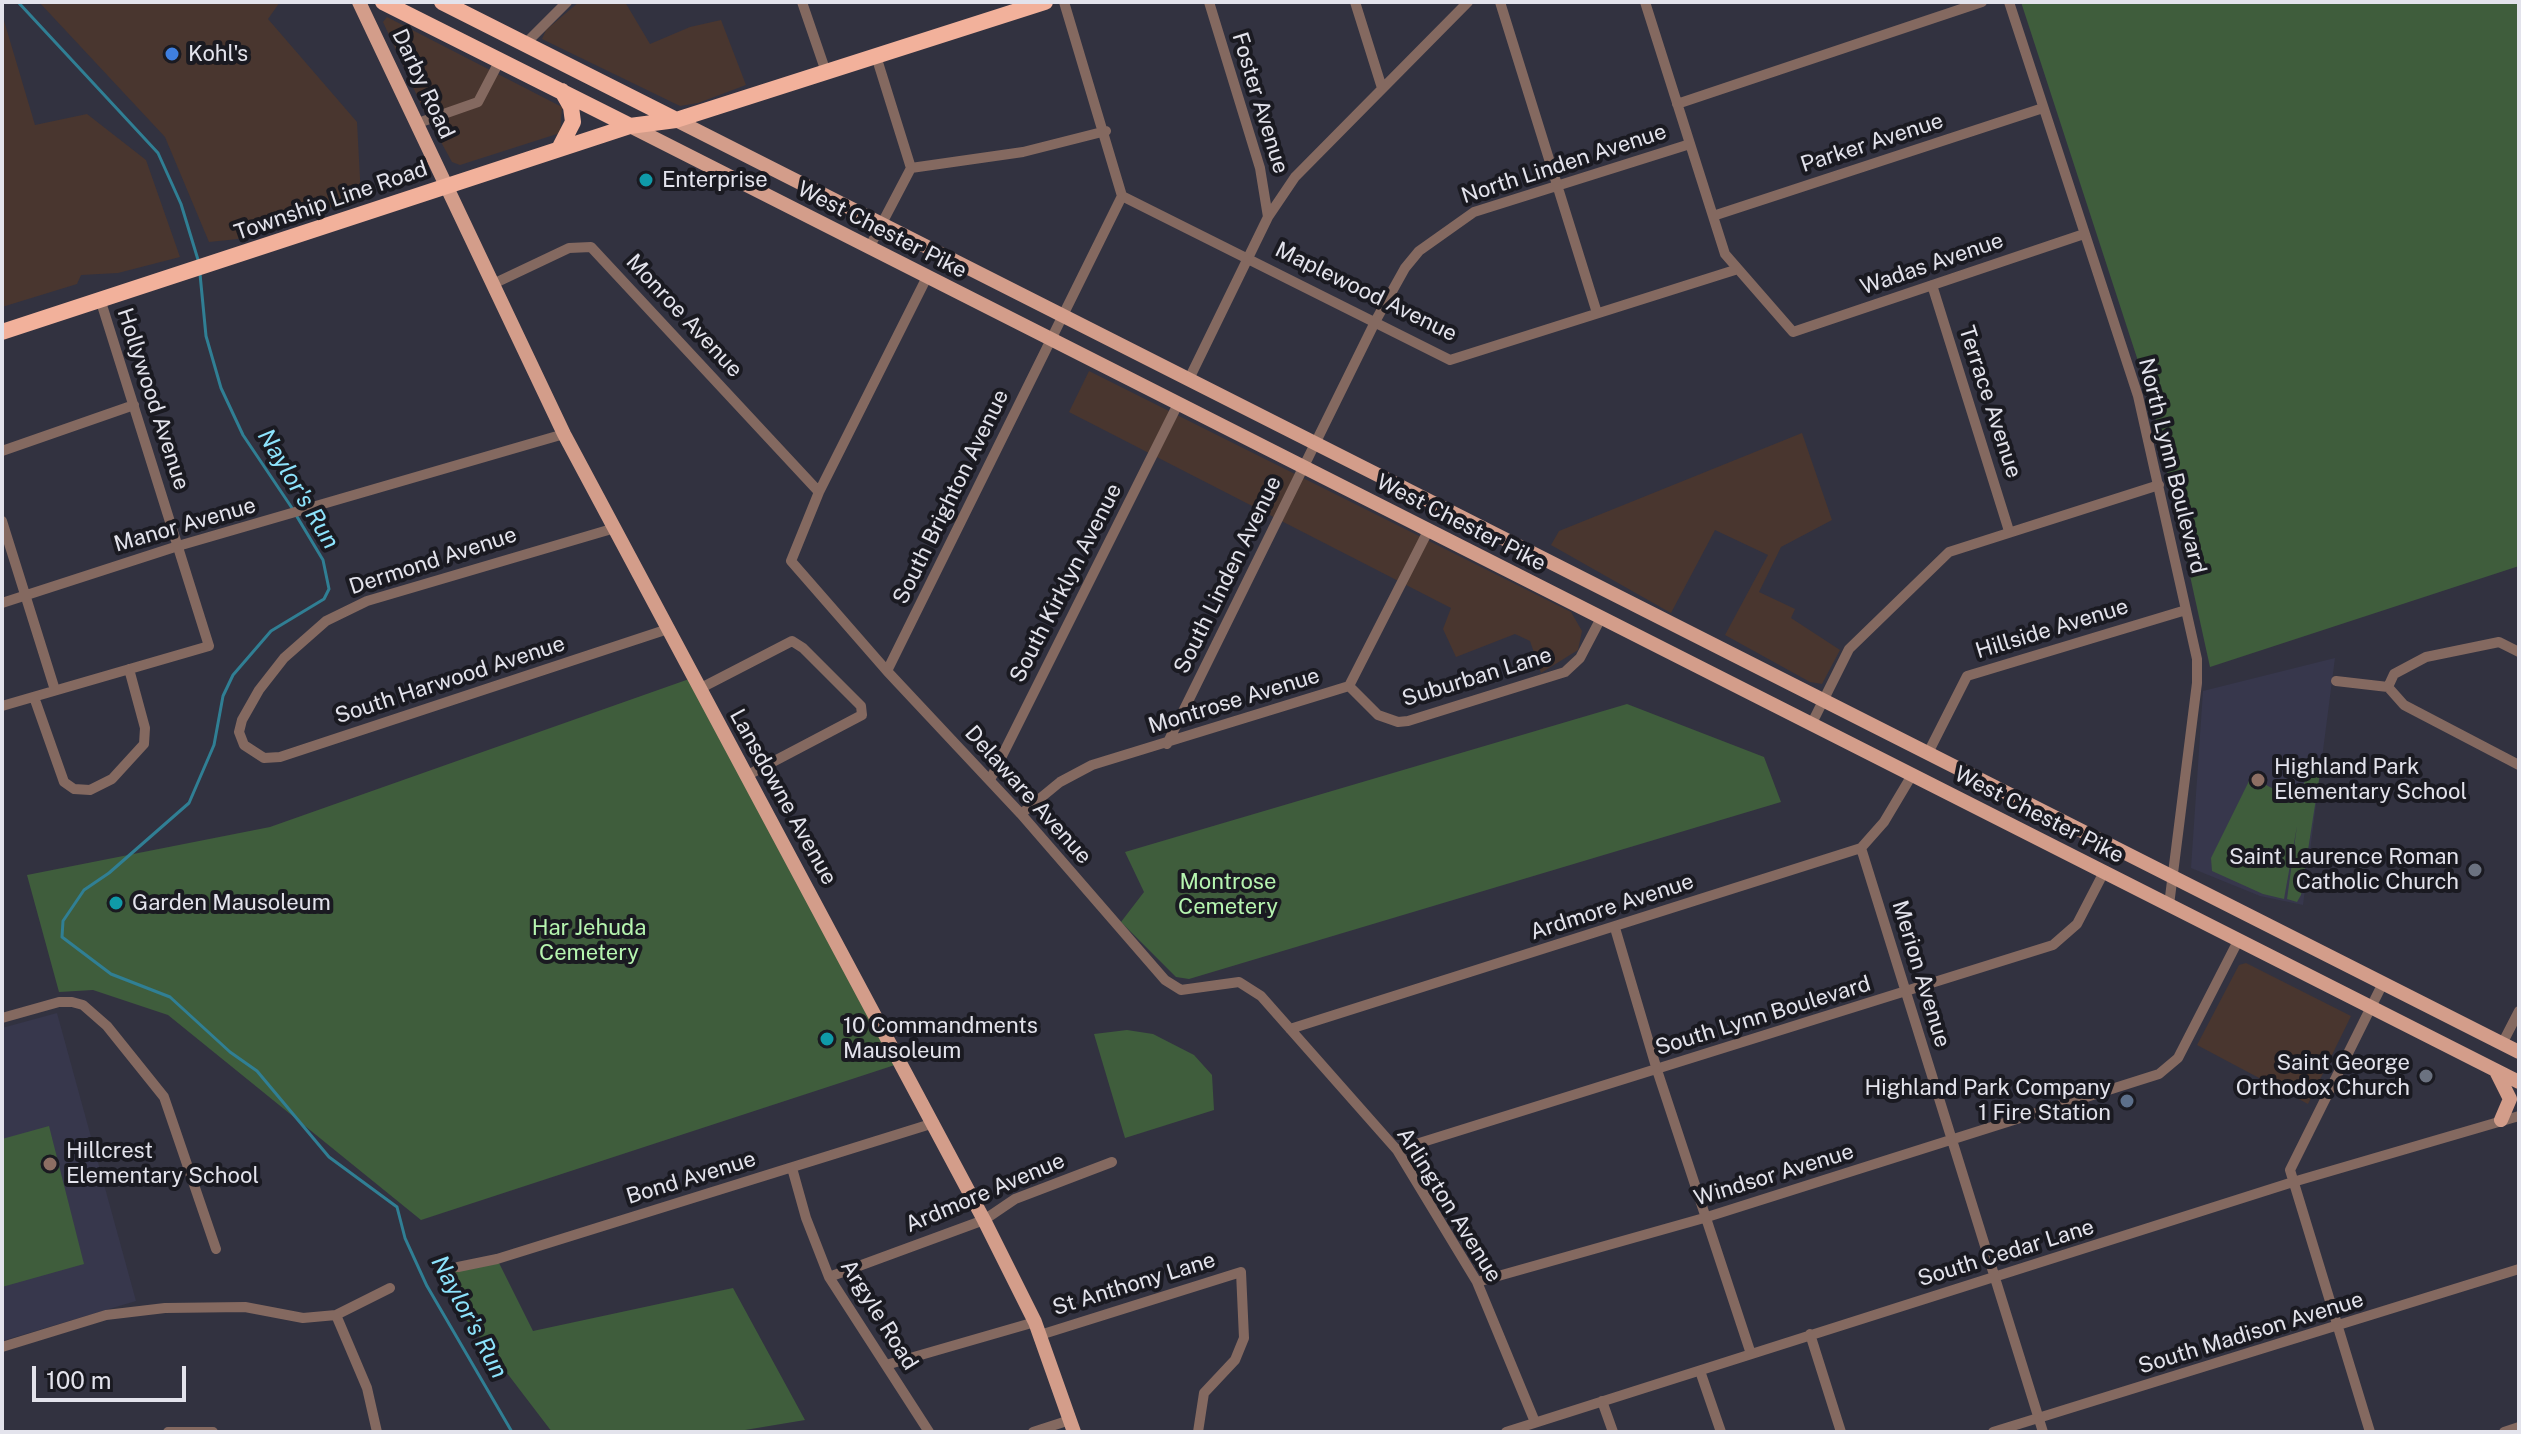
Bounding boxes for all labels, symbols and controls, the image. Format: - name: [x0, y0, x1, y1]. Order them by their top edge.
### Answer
- street label: Darby Road: [386, 25, 460, 143]
- street label: Foster Avenue: [1226, 29, 1294, 177]
- place label: Kohl's: [188, 41, 248, 67]
- marker: Kohl's: [163, 45, 181, 63]
- street label: Parker Avenue: [1797, 108, 1947, 178]
- street label: North Linden Avenue: [1458, 118, 1670, 210]
- street label: Township Line Road: [231, 156, 431, 246]
- place label: Enterprise: [662, 167, 768, 193]
- marker: Enterprise: [637, 171, 655, 189]
- street label: West Chester Pike: [793, 176, 971, 284]
- street label: Wadas Avenue: [1857, 227, 2007, 301]
- street label: Maplewood Avenue: [1271, 237, 1461, 347]
- street label: Monroe Avenue: [620, 249, 748, 383]
- street label: Hollywood Avenue: [111, 305, 195, 493]
- street label: Terrace Avenue: [1953, 323, 2027, 481]
- street label: North Lynn Boulevard: [2132, 356, 2212, 576]
- street label: South Brighton Avenue: [888, 385, 1014, 609]
- water label: Naylor's Run: [251, 424, 345, 554]
- street label: West Chester Pike: [1372, 469, 1550, 577]
- street label: South Linden Avenue: [1169, 472, 1287, 678]
- street label: South Kirklyn Avenue: [1004, 479, 1128, 687]
- street label: Manor Avenue: [111, 492, 259, 558]
- street label: Dermond Avenue: [346, 521, 520, 601]
- street label: Hillside Avenue: [1973, 593, 2131, 665]
- street label: South Harwood Avenue: [332, 630, 568, 730]
- street label: Suburban Lane: [1399, 642, 1555, 712]
- street label: Montrose Avenue: [1145, 662, 1323, 740]
- street label: Lansdowne Avenue: [724, 705, 842, 889]
- street label: Delaware Avenue: [959, 720, 1097, 870]
- place label: Highland Park Elementary School: [2274, 754, 2467, 806]
- street label: West Chester Pike: [1950, 761, 2128, 869]
- marker: Highland Park Elementary School: [2249, 771, 2267, 789]
- place label: Saint Laurence Roman Catholic Church: [2229, 844, 2459, 896]
- marker: Saint Laurence Roman Catholic Church: [2466, 861, 2484, 879]
- street label: Ardmore Avenue: [1527, 868, 1697, 946]
- park label: Montrose Cemetery: [1178, 869, 1278, 920]
- place label: Garden Mausoleum: [132, 890, 331, 916]
- marker: Garden Mausoleum: [107, 894, 125, 912]
- street label: Merion Avenue: [1886, 898, 1956, 1050]
- park label: Har Jehuda Cemetery: [532, 915, 646, 966]
- street label: South Lynn Boulevard: [1652, 971, 1874, 1061]
- place label: 10 Commandments Mausoleum: [843, 1013, 1038, 1064]
- marker: 10 Commandments Mausoleum: [818, 1030, 836, 1048]
- place label: Saint George Orthodox Church: [2236, 1050, 2410, 1102]
- marker: Saint George Orthodox Church: [2417, 1067, 2435, 1085]
- place label: Highland Park Company 1 Fire Station: [1864, 1075, 2111, 1126]
- marker: Highland Park Company 1 Fire Station: [2118, 1092, 2136, 1110]
- street label: Arlington Avenue: [1391, 1123, 1507, 1287]
- place label: Hillcrest Elementary School: [66, 1138, 259, 1190]
- street label: Windsor Avenue: [1691, 1138, 1857, 1212]
- street label: Bond Avenue: [623, 1146, 759, 1210]
- street label: Ardmore Avenue: [901, 1148, 1069, 1238]
- marker: Hillcrest Elementary School: [41, 1155, 59, 1173]
- street label: South Cedar Lane: [1915, 1214, 2097, 1292]
- street label: St Anthony Lane: [1049, 1247, 1219, 1321]
- water label: Naylor's Run: [425, 1251, 513, 1383]
- street label: Argyle Road: [835, 1255, 923, 1375]
- street label: South Madison Avenue: [2135, 1286, 2367, 1380]
- scale bar: [36, 1350, 190, 1400]
- text: 100 m: [46, 1366, 112, 1394]

